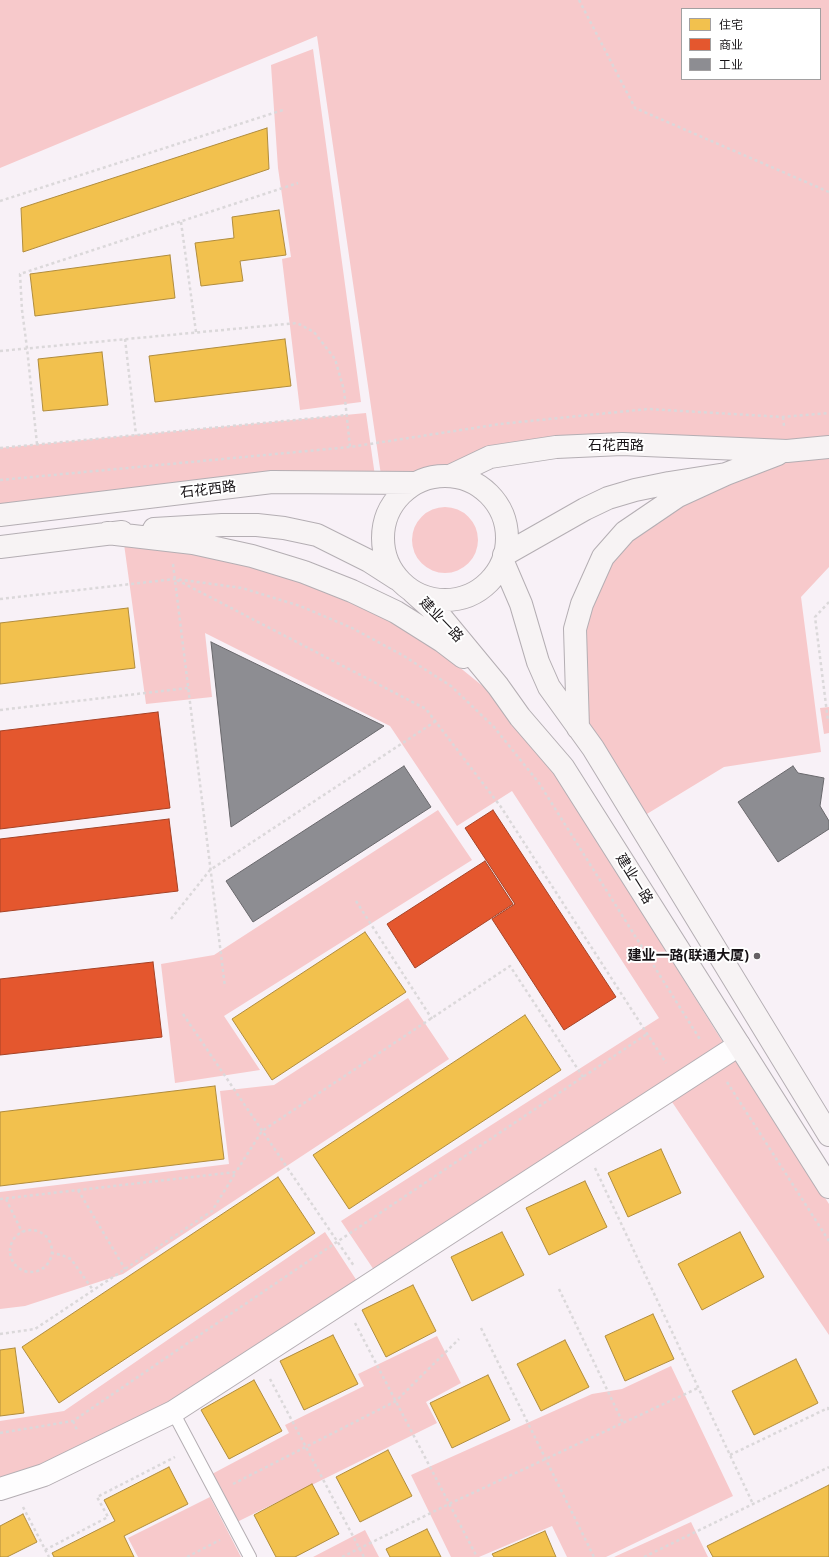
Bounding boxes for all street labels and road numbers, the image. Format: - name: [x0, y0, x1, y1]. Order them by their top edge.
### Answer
- street label: 石花西路: [588, 438, 644, 454]
- street label: 石花西路: [179, 478, 237, 502]
- street label: 建业一路: [416, 594, 466, 646]
- street label: 建业一路: [612, 851, 656, 907]

